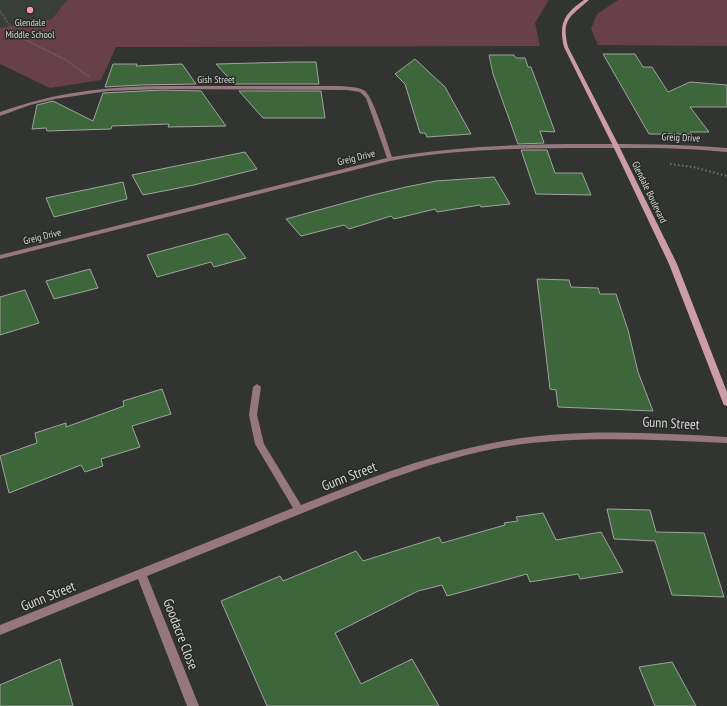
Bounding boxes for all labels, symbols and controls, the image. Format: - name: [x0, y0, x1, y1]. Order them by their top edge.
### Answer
- marker: Glendale Middle School: [25, 5, 35, 15]
- place label: Glendale Middle School: [6, 16, 55, 41]
- street label: Gish Street: [197, 73, 235, 86]
- street label: Greig Drive: [661, 130, 700, 145]
- street label: Greig Drive: [336, 147, 376, 168]
- street label: Glendale Boulevard: [629, 159, 670, 225]
- street label: Greig Drive: [22, 226, 62, 247]
- street label: Gunn Street: [642, 413, 700, 433]
- street label: Gunn Street: [319, 457, 379, 495]
- street label: Gunn Street: [18, 577, 78, 615]
- street label: Goodacre Close: [159, 596, 203, 672]

